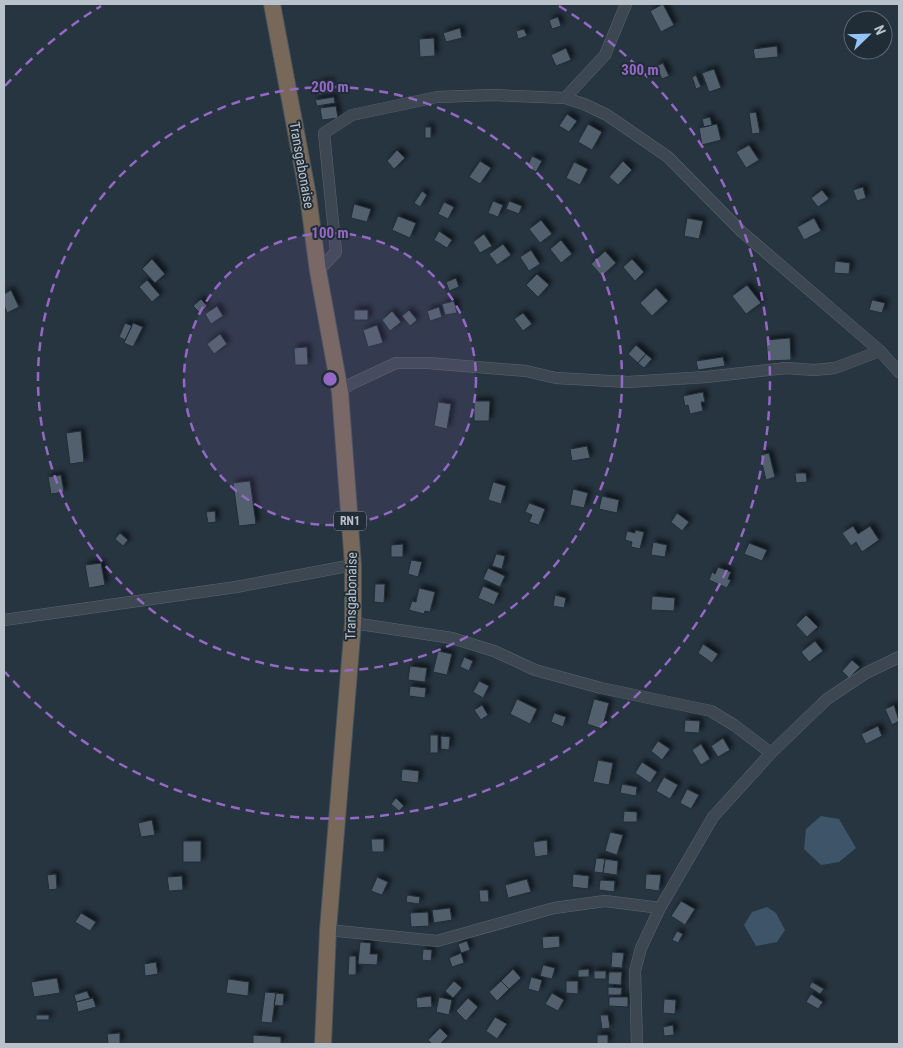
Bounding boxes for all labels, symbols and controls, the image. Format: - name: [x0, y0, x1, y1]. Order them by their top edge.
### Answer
- north arrow: [843, 10, 893, 60]
- text: N: [871, 23, 889, 37]
- text: 300 m: [621, 61, 659, 79]
- text: 200 m: [311, 78, 349, 96]
- street label: Transgabonaise: [286, 120, 318, 210]
- text: 100 m: [311, 224, 349, 242]
- centre of rings: [321, 370, 339, 388]
- road number: RN1: [334, 512, 366, 530]
- street label: Transgabonaise: [342, 552, 360, 640]

